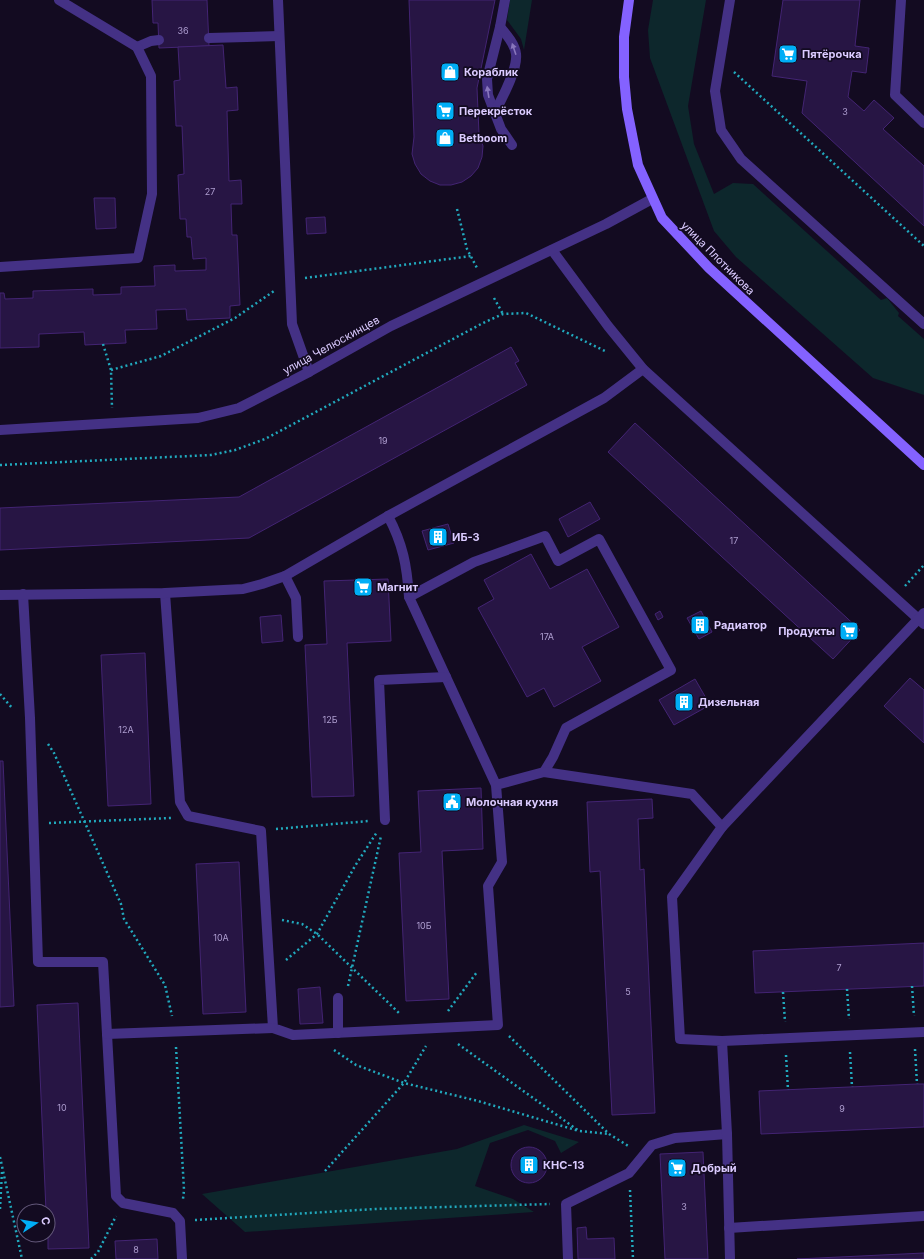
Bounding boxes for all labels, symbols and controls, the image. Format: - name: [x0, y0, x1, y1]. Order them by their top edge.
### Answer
- house number: 36: [177, 25, 189, 36]
- one-way arrow: [510, 43, 516, 55]
- supermarket icon: Пятёрочка: [777, 43, 799, 65]
- place label: Пятёрочка: [802, 47, 862, 61]
- shop icon: Кораблик: [439, 61, 461, 83]
- place label: Кораблик: [464, 65, 519, 79]
- one-way arrow: [485, 86, 491, 98]
- supermarket icon: Перекрёсток: [434, 100, 456, 122]
- place label: Перекрёсток: [459, 104, 533, 118]
- house number: 3: [842, 106, 848, 117]
- shop icon: Betboom: [434, 127, 456, 149]
- place label: Betboom: [459, 131, 507, 145]
- house number: 27: [205, 186, 215, 197]
- street label: улица Плотникова: [678, 218, 758, 298]
- street label: улица Челюскинцев: [280, 313, 382, 377]
- house number: 19: [378, 435, 388, 446]
- building icon: ИБ-3: [427, 526, 449, 548]
- place label: ИБ-3: [452, 530, 480, 544]
- house number: 17: [730, 535, 738, 546]
- supermarket icon: Магнит: [352, 576, 374, 598]
- place label: Магнит: [377, 580, 418, 594]
- building icon: Радиатор: [689, 614, 711, 636]
- place label: Радиатор: [714, 618, 767, 632]
- supermarket icon: Продукты: [838, 620, 860, 642]
- place label: Продукты: [778, 624, 835, 638]
- house number: 17А: [540, 631, 554, 642]
- building icon: Дизельная: [673, 691, 695, 713]
- place label: Дизельная: [698, 695, 759, 709]
- house number: 12Б: [323, 714, 338, 725]
- house number: 12А: [118, 724, 134, 735]
- public building icon: Молочная кухня: [441, 791, 463, 813]
- place label: Молочная кухня: [466, 795, 558, 809]
- house number: 10Б: [416, 920, 432, 931]
- house number: 10А: [213, 932, 229, 943]
- house number: 7: [836, 962, 842, 973]
- house number: 5: [625, 986, 631, 997]
- house number: 10: [57, 1102, 67, 1113]
- house number: 9: [839, 1103, 845, 1114]
- building icon: КНС-13: [518, 1154, 540, 1176]
- supermarket icon: Добрый: [666, 1157, 688, 1179]
- place label: КНС-13: [543, 1158, 584, 1172]
- place label: Добрый: [691, 1161, 737, 1175]
- house number: 3: [681, 1201, 687, 1212]
- north arrow: [16, 1203, 56, 1243]
- text: С: [38, 1215, 53, 1226]
- house number: 8: [133, 1244, 139, 1255]

